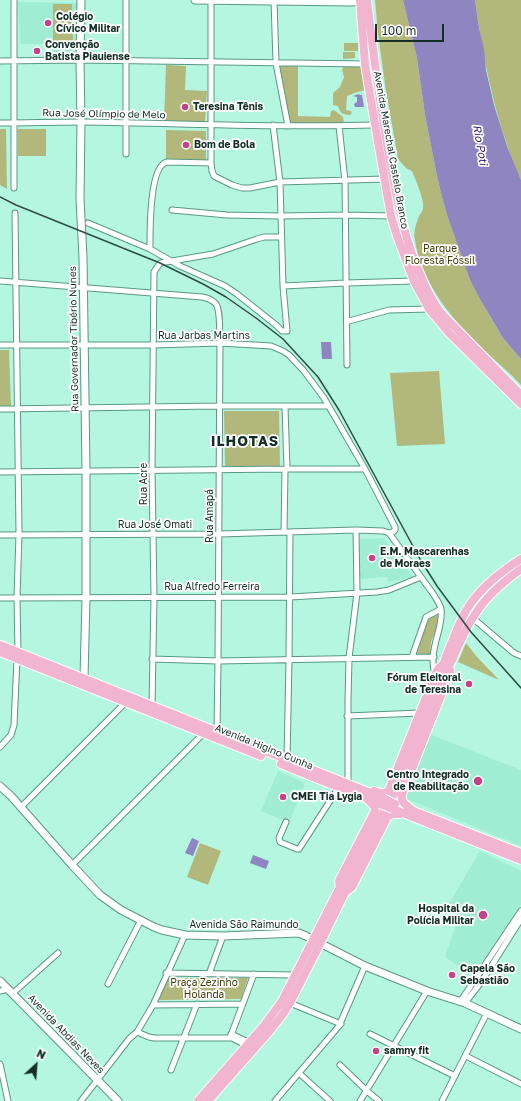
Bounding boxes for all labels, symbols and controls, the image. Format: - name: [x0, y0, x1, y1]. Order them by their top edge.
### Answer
- place label: Colégio Cívico Militar: [56, 11, 120, 34]
- scale bar: [377, 16, 446, 42]
- marker: Colégio Cívico Militar: [43, 18, 53, 28]
- text: 100 m: [382, 23, 416, 38]
- place label: Convenção Batista Piauiense: [45, 39, 130, 62]
- marker: Convenção Batista Piauiense: [32, 46, 42, 56]
- street label: Avenida Marechal Castelo Branco: [371, 70, 411, 230]
- place label: Teresina Tênis: [193, 101, 263, 113]
- marker: Teresina Tênis: [180, 102, 190, 112]
- street label: Rua José Olímpio de Melo: [42, 107, 166, 121]
- water label: Rio Poti: [470, 124, 490, 166]
- place label: Bom de Bola: [194, 139, 255, 151]
- marker: Bom de Bola: [181, 140, 191, 150]
- park label: Parque Floresta Fóssil: [405, 243, 475, 266]
- street label: Rua Governador Tibério Nunes: [67, 266, 81, 412]
- street label: Rua Jarbas Martins: [158, 330, 250, 342]
- district label: ILHOTAS: [211, 434, 279, 450]
- street label: Rua Acre: [138, 463, 150, 505]
- street label: Rua Amapá: [204, 489, 216, 543]
- street label: Rua José Omati: [118, 519, 192, 531]
- place label: E.M. Mascarenhas de Moraes: [380, 546, 469, 570]
- marker: E.M. Mascarenhas de Moraes: [367, 553, 377, 563]
- street label: Rua Alfredo Ferreira: [164, 581, 260, 593]
- place label: Fórum Eleitoral de Teresina: [387, 672, 461, 696]
- marker: Fórum Eleitoral de Teresina: [464, 679, 474, 689]
- street label: Avenida Higino Cunha: [213, 722, 315, 772]
- place label: Centro Integrado de Reabilitação: [386, 769, 469, 792]
- marker: Centro Integrado de Reabilitação: [472, 775, 484, 787]
- place label: CMEI Tia Lygia: [291, 791, 362, 803]
- marker: CMEI Tia Lygia: [278, 792, 288, 802]
- place label: Hospital da Polícia Militar: [407, 903, 474, 926]
- marker: Hospital da Polícia Militar: [477, 909, 489, 921]
- street label: Avenida São Raimundo: [189, 919, 299, 931]
- place label: Capela São Sebastião: [460, 963, 515, 986]
- marker: Capela São Sebastião: [447, 970, 457, 980]
- park label: Praça Zezinho Holanda: [170, 977, 238, 1000]
- street label: Avenida Abdias Neves: [25, 992, 107, 1076]
- north arrow: [16, 1045, 56, 1085]
- place label: samny fit: [384, 1045, 429, 1057]
- marker: samny fit: [371, 1046, 381, 1056]

